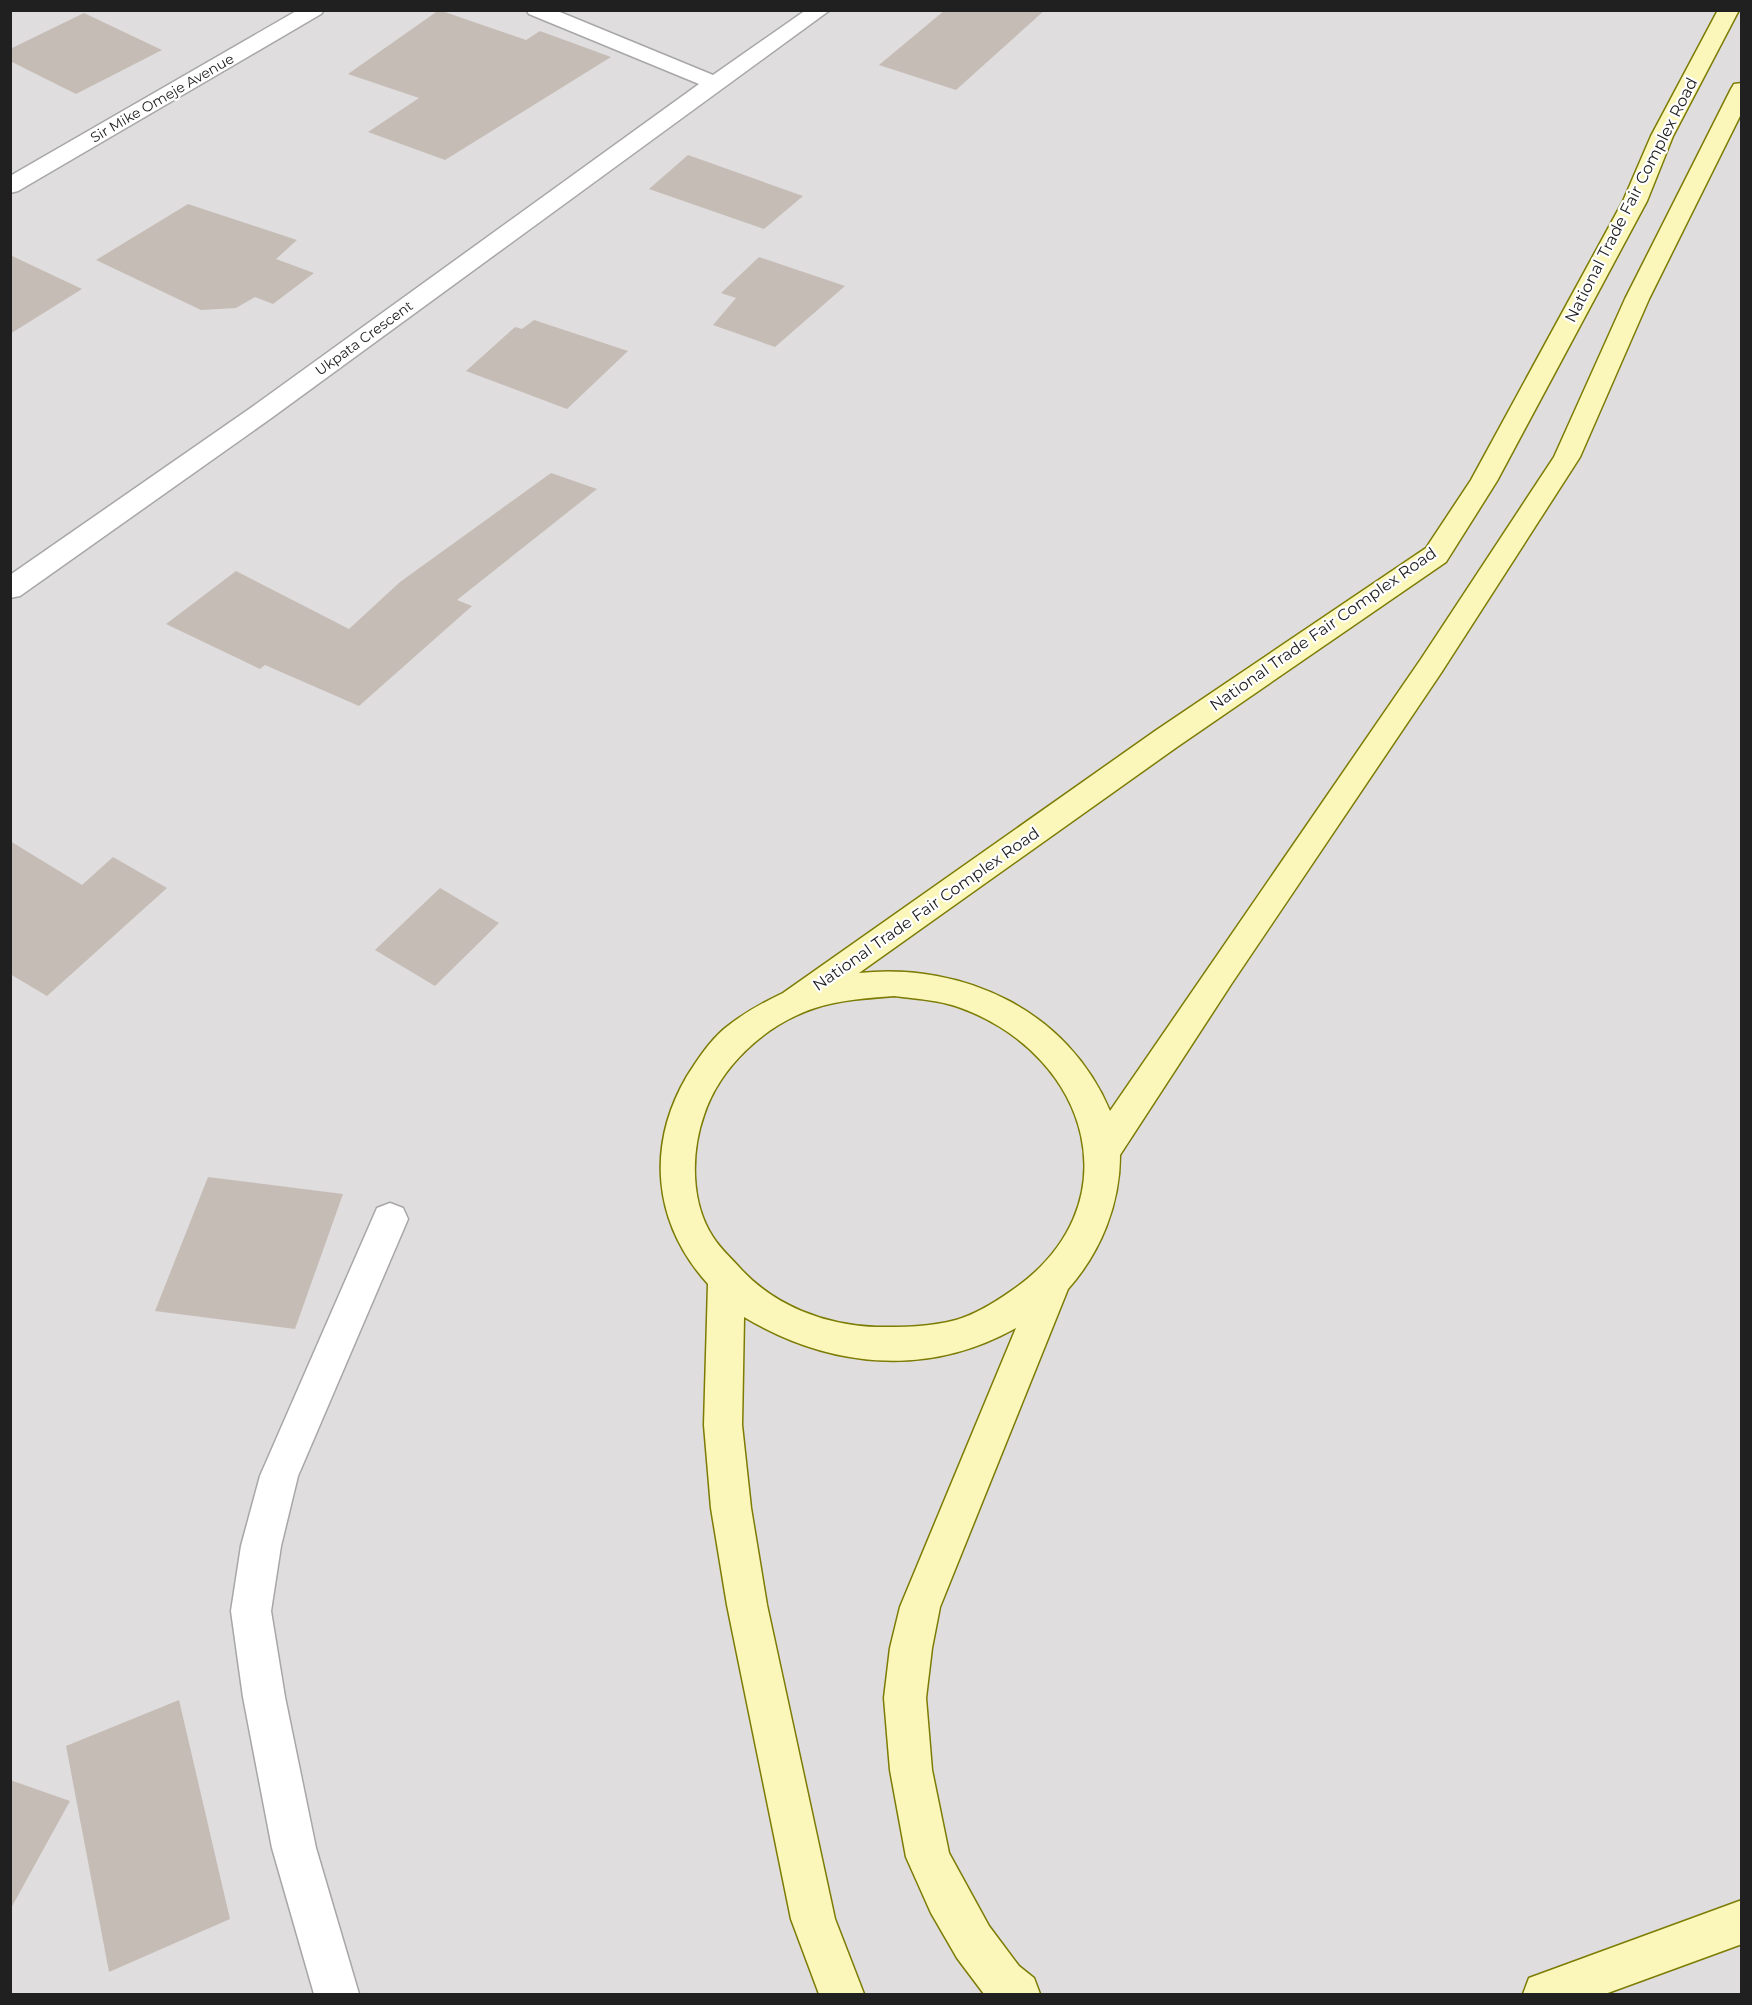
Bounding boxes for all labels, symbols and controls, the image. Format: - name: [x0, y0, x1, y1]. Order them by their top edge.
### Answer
- street label: Sir Mike Omeje Avenue: [87, 50, 237, 146]
- street label: National Trade Fair Complex Road: [1561, 74, 1701, 326]
- street label: Ukpata Crescent: [312, 296, 417, 379]
- street label: National Trade Fair Complex Road: [1206, 543, 1440, 715]
- street label: National Trade Fair Complex Road: [809, 823, 1043, 995]

